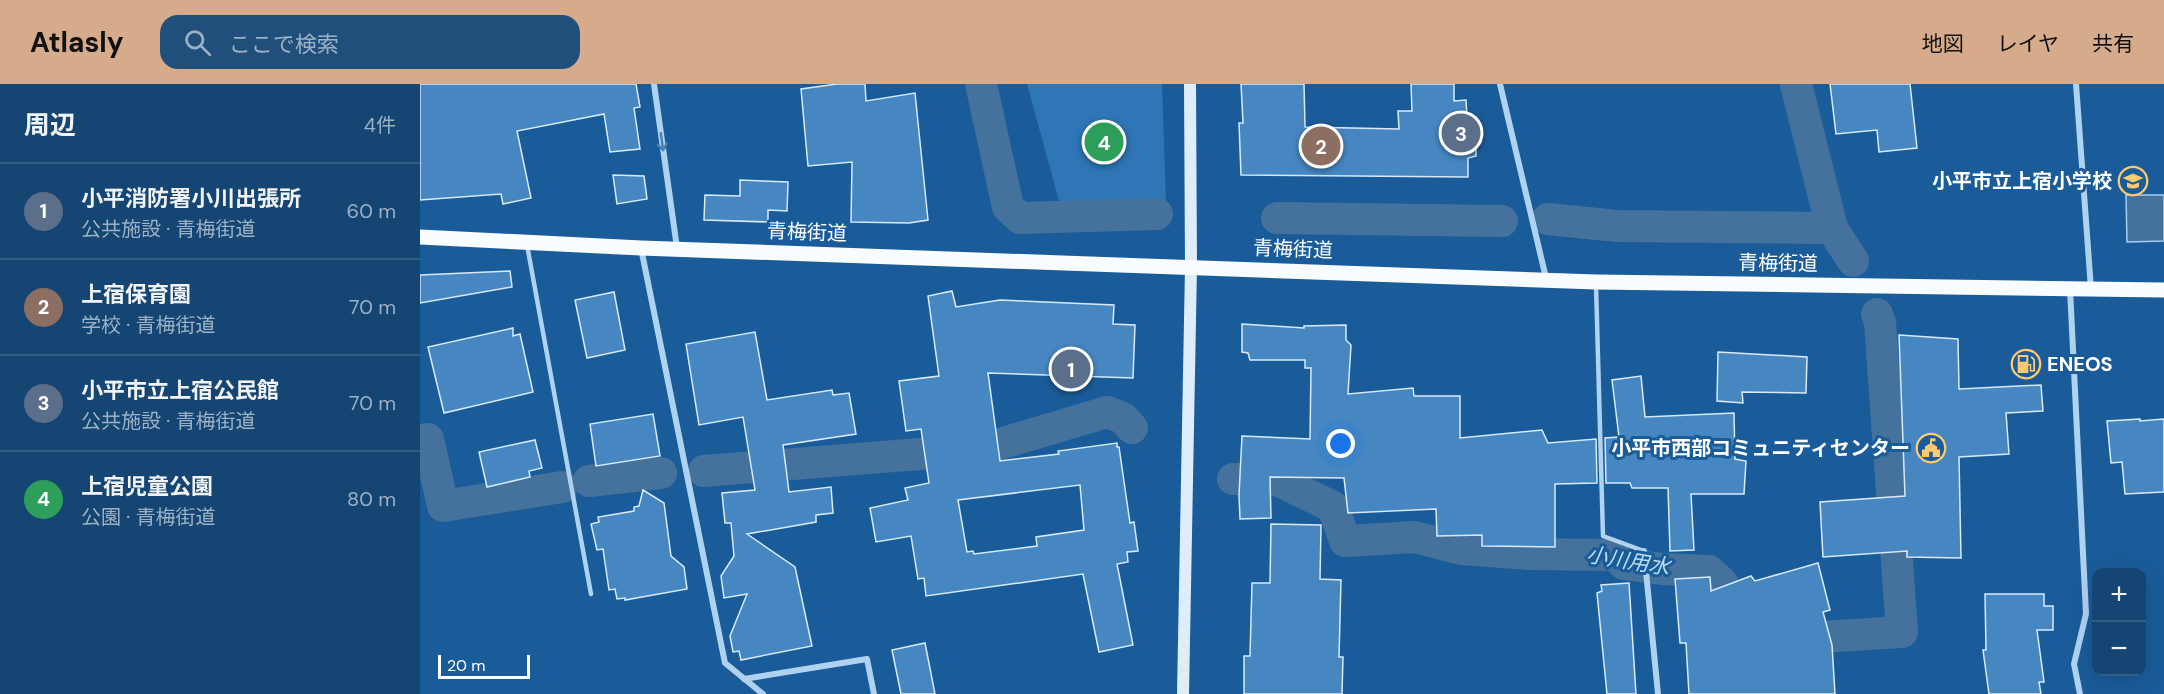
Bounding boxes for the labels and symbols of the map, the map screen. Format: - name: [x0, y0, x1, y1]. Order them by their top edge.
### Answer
- pin: 3: [1442, 110, 1480, 156]
- pin: 4: [1084, 120, 1124, 164]
- pin: 2: [1302, 124, 1340, 168]
- one-way arrow: [657, 132, 668, 151]
- school or university icon: 小平市立上宿小学校: [2117, 165, 2149, 197]
- place label: 小平市立上宿小学校: [1932, 168, 2112, 194]
- street label: 青梅街道: [767, 218, 847, 246]
- street label: 青梅街道: [1253, 235, 1333, 263]
- street label: 青梅街道: [1738, 249, 1818, 277]
- pin: 1: [1052, 346, 1090, 392]
- fuel station icon: ENEOS: [2010, 348, 2042, 380]
- place label: ENEOS: [2047, 351, 2113, 377]
- your location: [1326, 429, 1355, 458]
- public building icon: 小平市西部コミュニティセンター: [1915, 432, 1947, 464]
- place label: 小平市西部コミュニティセンター: [1611, 435, 1910, 461]
- water label: 小川用水: [1584, 541, 1674, 582]
- scale bar: [438, 652, 530, 680]

